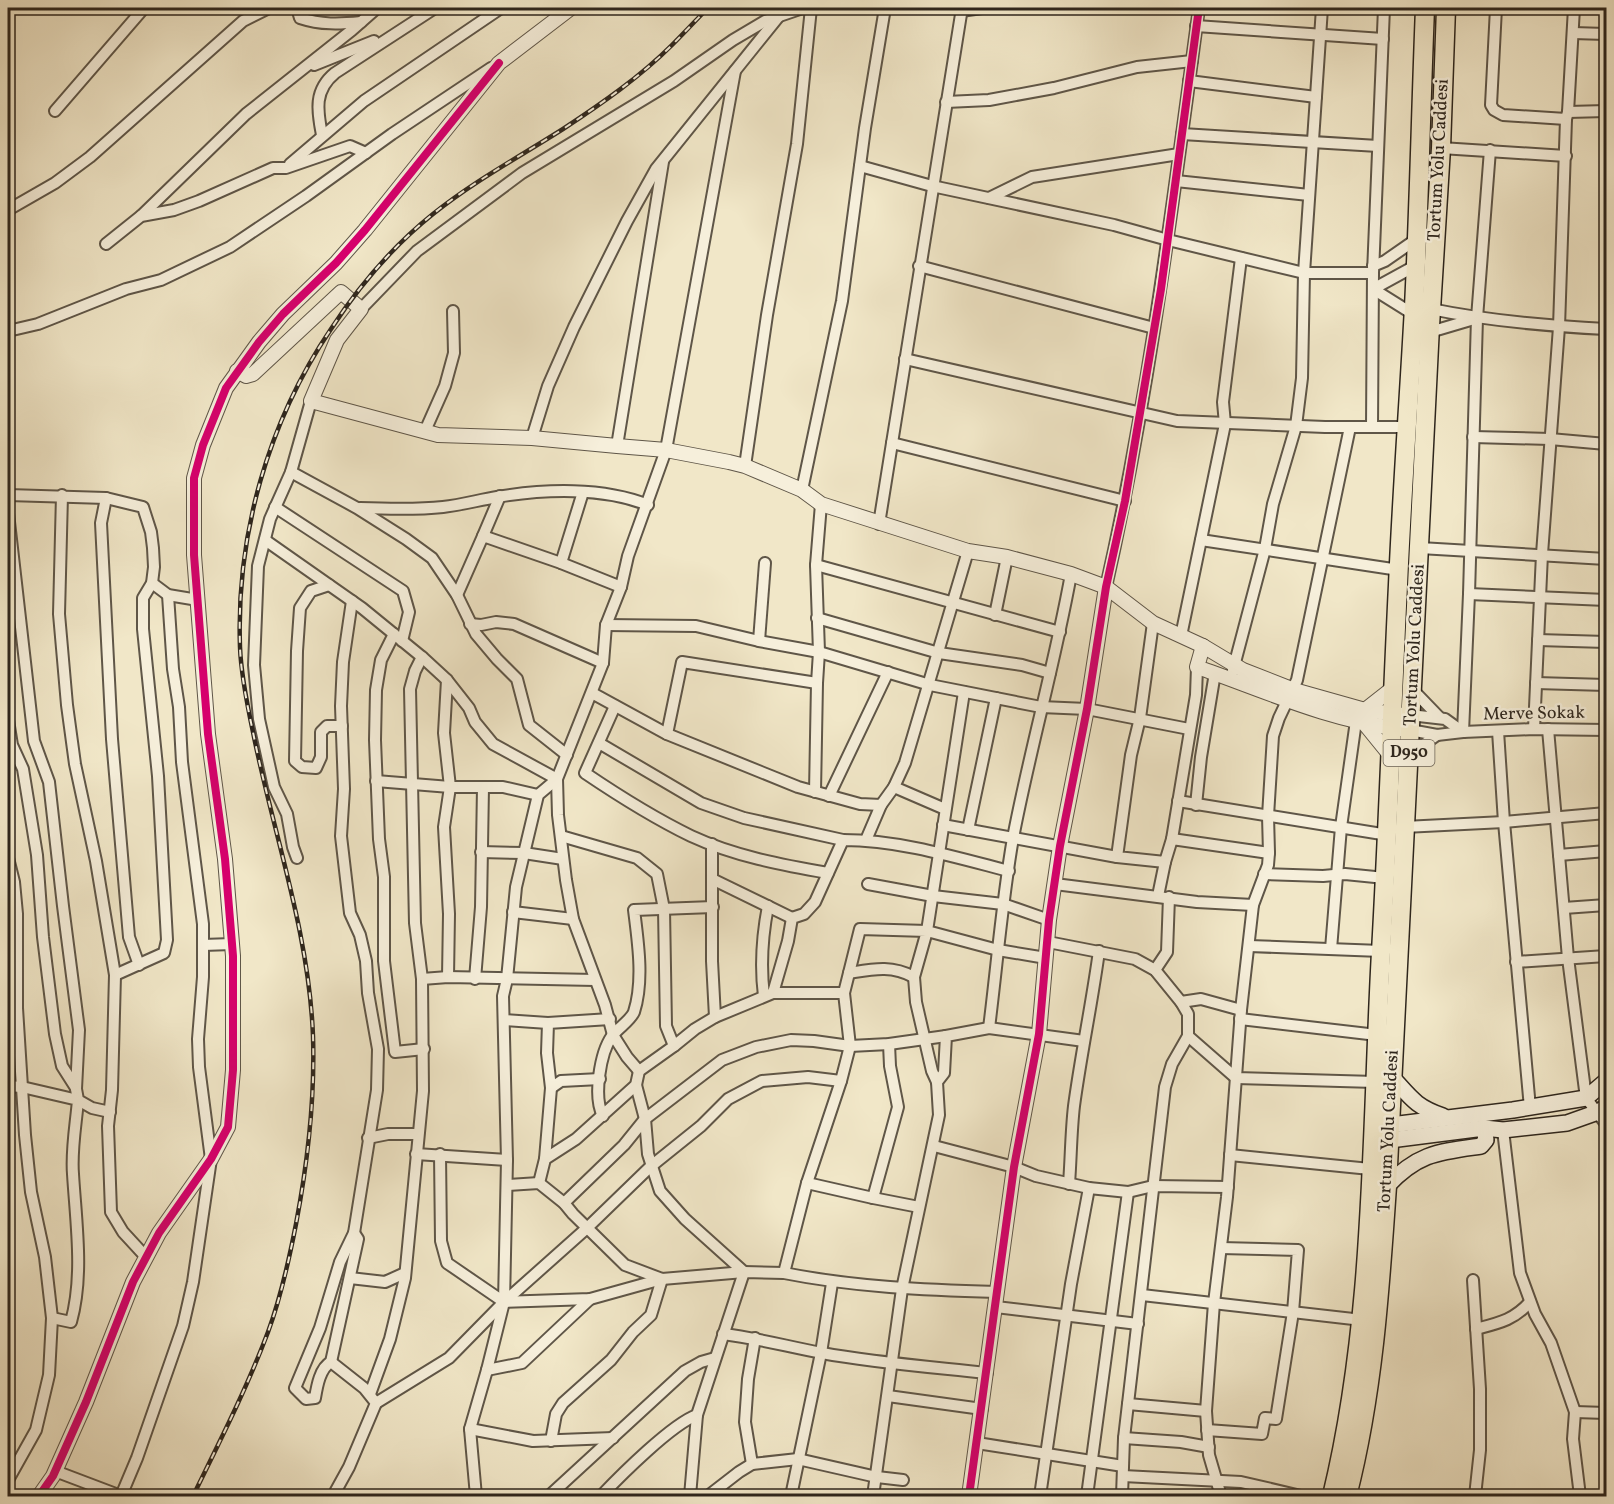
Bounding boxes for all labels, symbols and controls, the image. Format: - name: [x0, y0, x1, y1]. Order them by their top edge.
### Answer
- street label: Tortum Yolu Caddesi: [1422, 78, 1456, 242]
- street label: Tortum Yolu Caddesi: [1398, 563, 1432, 727]
- street label: Merve Sokak: [1483, 701, 1585, 727]
- road number: D950: [1384, 740, 1434, 766]
- street label: Tortum Yolu Caddesi: [1372, 1049, 1406, 1213]

